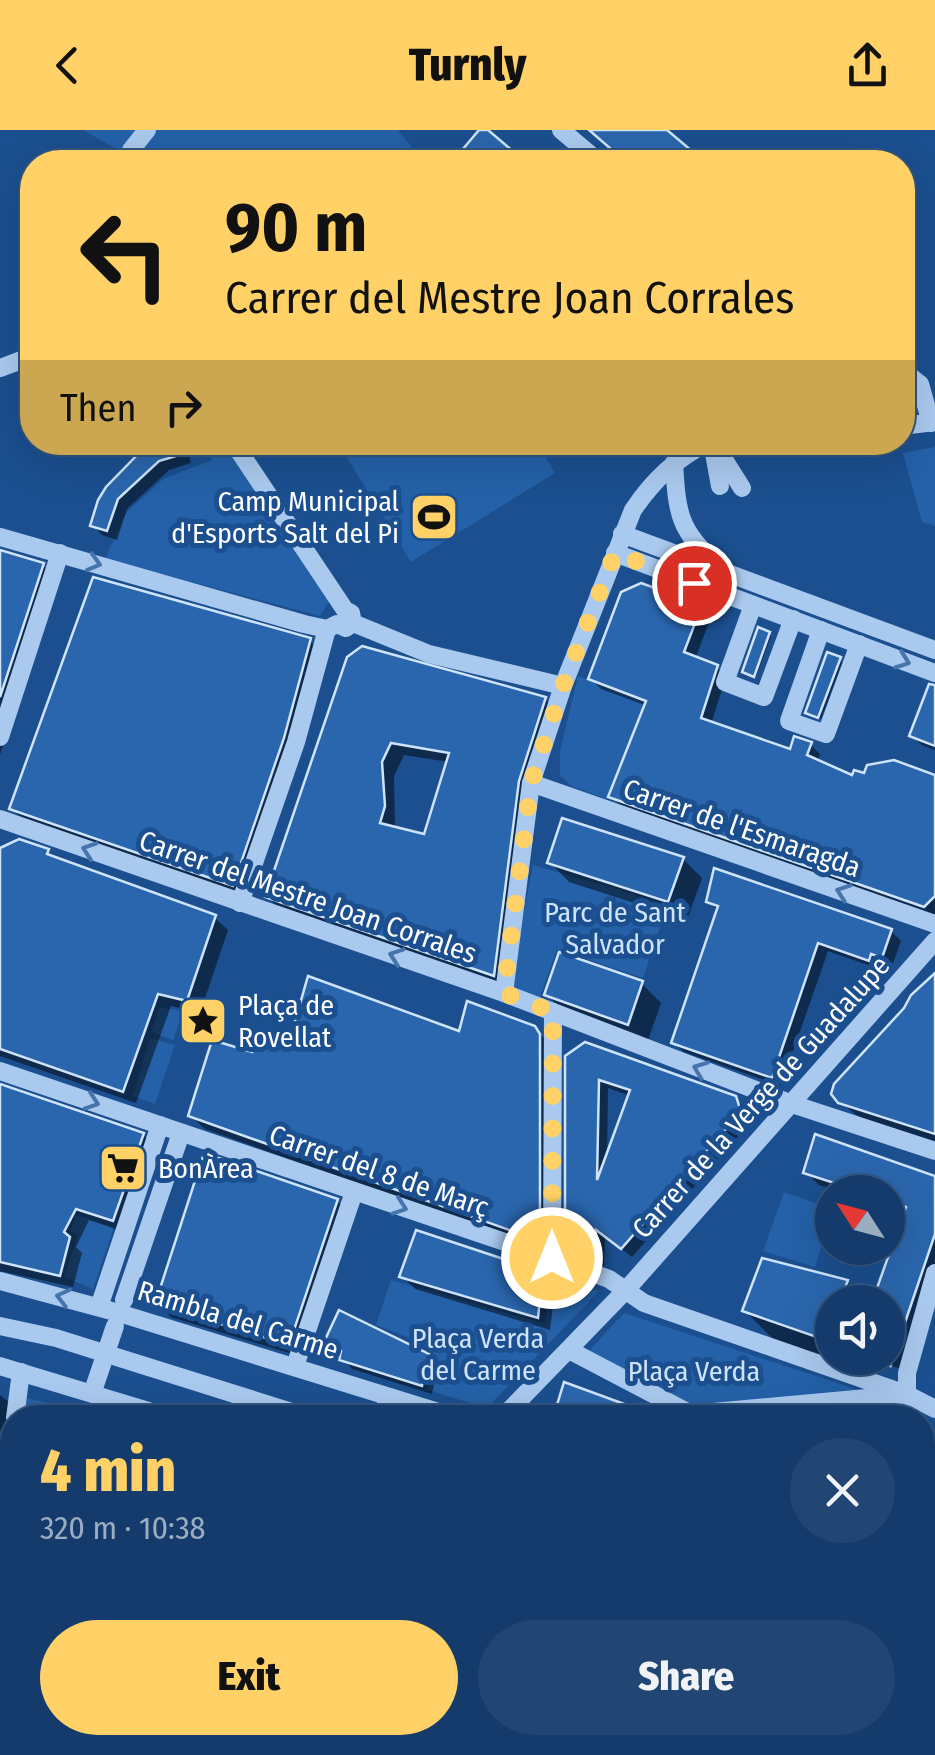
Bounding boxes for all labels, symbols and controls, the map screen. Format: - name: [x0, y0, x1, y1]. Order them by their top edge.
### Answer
- icon: back: [40, 38, 95, 93]
- text: Turnly: [409, 38, 526, 92]
- icon: share: [840, 38, 895, 93]
- text: 90 m: [225, 186, 367, 270]
- icon: left: [60, 190, 190, 320]
- text: Carrer del Mestre Joan Corrales: [225, 271, 795, 325]
- icon: right: [156, 380, 211, 435]
- text: Then: [60, 385, 136, 431]
- place label: Camp Municipal d'Esports Salt del Pi: [171, 485, 399, 550]
- sports icon: Camp Municipal d'Esports Salt del Pi: [408, 491, 460, 543]
- pin: [652, 541, 737, 626]
- one-way arrow: [85, 551, 102, 572]
- icon: arrive: [667, 556, 722, 611]
- one-way arrow: [894, 649, 911, 670]
- street label: Carrer de l'Esmaragda: [619, 772, 865, 884]
- street label: Carrer del Mestre Joan Corrales: [135, 824, 481, 970]
- one-way arrow: [81, 841, 98, 861]
- one-way arrow: [835, 883, 852, 904]
- park label: Parc de Sant Salvador: [544, 896, 687, 961]
- one-way arrow: [388, 948, 405, 968]
- street label: Carrer de la Verge de Guadalupe: [625, 949, 897, 1245]
- place label: Plaça de Rovellat: [238, 989, 334, 1054]
- place icon: Plaça de Rovellat: [177, 995, 229, 1047]
- one-way arrow: [693, 1060, 710, 1080]
- one-way arrow: [83, 1090, 100, 1111]
- street label: Carrer del 8 de Març: [265, 1118, 493, 1224]
- supermarket icon: BonÀrea: [97, 1142, 149, 1194]
- place label: BonÀrea: [158, 1152, 254, 1185]
- north arrow: [815, 1175, 905, 1265]
- map controls: [815, 1175, 905, 1375]
- one-way arrow: [390, 1196, 407, 1216]
- position arrow: [500, 1206, 604, 1310]
- street label: Rambla del Carme: [134, 1274, 342, 1366]
- button: sound: [815, 1285, 905, 1375]
- one-way arrow: [55, 1288, 72, 1309]
- park label: Plaça Verda del Carme: [412, 1322, 544, 1387]
- park label: Plaça Verda: [628, 1355, 760, 1388]
- text: 4 min: [40, 1435, 176, 1507]
- button: close: [790, 1438, 895, 1543]
- text: 320 m · 10:38: [40, 1509, 206, 1547]
- button: Exit: [40, 1620, 458, 1735]
- button: Share: [478, 1620, 895, 1735]

